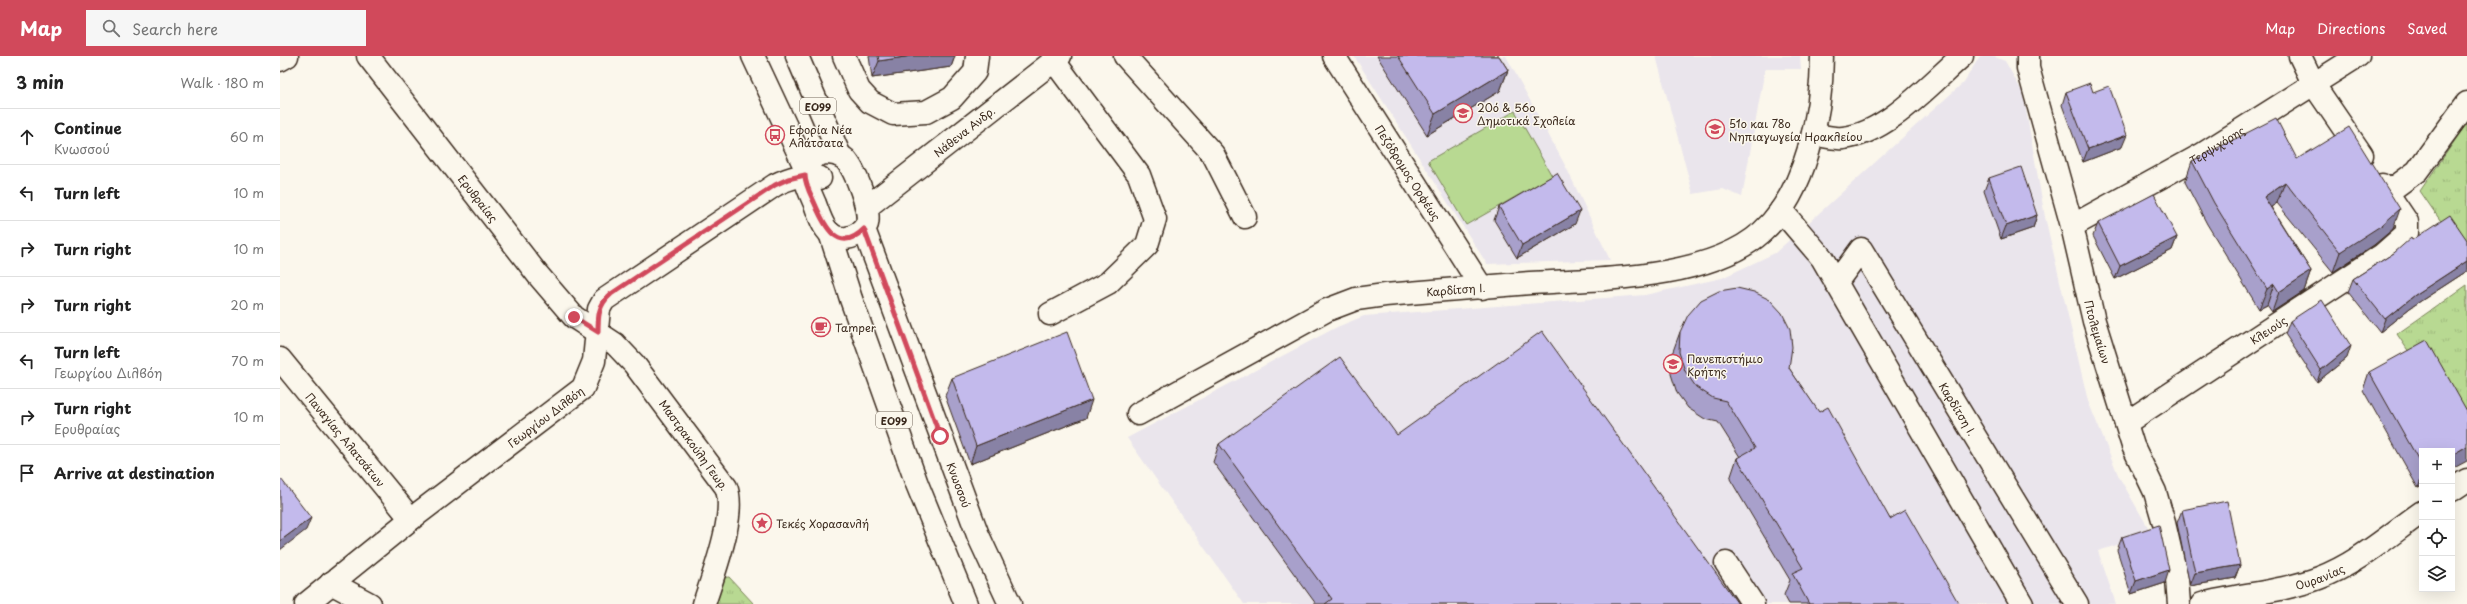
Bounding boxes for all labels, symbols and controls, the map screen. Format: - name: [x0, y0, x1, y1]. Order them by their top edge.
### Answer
- search box: [86, 10, 366, 46]
- text: Map: [20, 14, 62, 42]
- icon: search: [100, 17, 122, 39]
- text: Search here: [132, 17, 218, 40]
- text: Map: [2265, 18, 2295, 39]
- text: Directions: [2317, 18, 2385, 39]
- text: Saved: [2407, 18, 2447, 39]
- text: 3 min: [16, 69, 64, 95]
- text: Walk · 180 m: [181, 73, 264, 92]
- road number: ΕΟ99: [800, 98, 836, 114]
- place label: 20ό & 56ο Δημοτικά Σχολεία: [1477, 99, 1576, 129]
- street label: Νάθενα Ανδρ.: [930, 102, 998, 161]
- school or university icon: 20ό & 56ο Δημοτικά Σχολεία: [1452, 102, 1474, 124]
- place label: 51ο και 78ο Νηπιαγωγεία Ηρακλείου: [1729, 115, 1863, 145]
- text: Continue: [54, 116, 122, 139]
- school or university icon: 51ο και 78ο Νηπιαγωγεία Ηρακλείου: [1704, 118, 1726, 140]
- place label: Εφορία Νέα Αλάτσατα: [789, 121, 852, 151]
- street label: Πεζόδρομος Ορφέως: [1371, 121, 1445, 224]
- street label: Τερψιχόρης: [2186, 121, 2248, 168]
- bus stop icon: Εφορία Νέα Αλάτσατα: [764, 124, 786, 146]
- icon: ahead: [16, 126, 38, 148]
- text: 60 m: [230, 127, 264, 146]
- text: Κνωσσού: [54, 139, 110, 158]
- street label: Ερυθραίας: [454, 171, 502, 226]
- text: Turn left: [54, 181, 120, 204]
- icon: left: [16, 182, 38, 204]
- text: 10 m: [234, 183, 264, 202]
- text: Turn right: [54, 237, 131, 260]
- icon: right: [16, 238, 38, 260]
- text: 10 m: [234, 239, 264, 258]
- street label: Καρδίτση Ι.: [1425, 278, 1486, 300]
- text: Turn right: [54, 293, 131, 316]
- icon: right: [16, 294, 38, 316]
- text: 20 m: [230, 295, 264, 314]
- street label: Πτολεμαίων: [2081, 298, 2115, 366]
- route end: [565, 308, 583, 326]
- street label: Κλειούς: [2246, 311, 2290, 348]
- cafe icon: Tamper: [810, 316, 832, 338]
- place label: Tamper: [835, 319, 876, 336]
- text: Turn left: [54, 340, 120, 363]
- icon: left: [16, 350, 38, 372]
- place label: Πανεπιστήμιο Κρήτης: [1687, 350, 1763, 380]
- text: 70 m: [231, 351, 264, 370]
- school or university icon: Πανεπιστήμιο Κρήτης: [1662, 353, 1684, 375]
- text: Γεωργίου Διλβόη: [54, 363, 162, 382]
- street label: Καρδίτση Ι.: [1935, 379, 1981, 439]
- street label: Γεωργίου Διλβόη: [504, 382, 587, 451]
- street label: Παναγίας Αλατσάτων: [302, 389, 390, 490]
- text: Turn right: [54, 396, 131, 419]
- street label: Μαστρακούλη Γεωρ.: [655, 396, 733, 494]
- icon: right: [16, 406, 38, 428]
- text: 10 m: [234, 407, 264, 426]
- road number: ΕΟ99: [876, 412, 912, 428]
- text: Ερυθραίας: [54, 419, 120, 438]
- route start: [931, 427, 949, 445]
- map controls: [2419, 448, 2455, 592]
- button: +: [2419, 448, 2455, 484]
- street label: Κνωσσού: [943, 460, 976, 510]
- text: Arrive at destination: [54, 461, 215, 484]
- icon: arrive: [16, 462, 38, 484]
- button: −: [2419, 484, 2455, 520]
- place icon: Τεκές Χορασανλή: [751, 512, 773, 534]
- place label: Τεκές Χορασανλή: [776, 515, 869, 532]
- button: locate: [2419, 520, 2455, 556]
- button: layers: [2419, 556, 2455, 592]
- street label: Ουρανίας: [2293, 559, 2347, 593]

